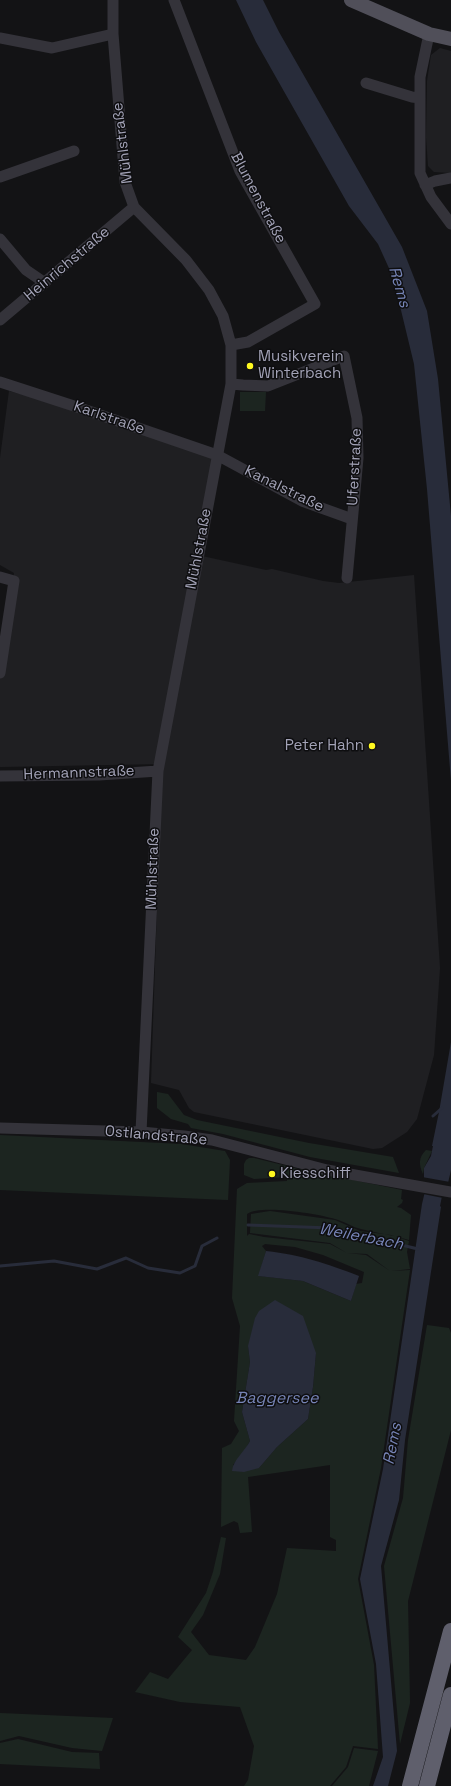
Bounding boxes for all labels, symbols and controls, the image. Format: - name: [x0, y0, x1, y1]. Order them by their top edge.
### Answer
- street label: Mühlstraße: [109, 101, 137, 185]
- street label: Blumenstraße: [226, 149, 290, 247]
- street label: Heinrichstraße: [21, 223, 113, 305]
- water label: Rems: [384, 264, 414, 310]
- place label: Musikverein Winterbach: [258, 348, 344, 383]
- marker: Musikverein Winterbach: [245, 361, 255, 371]
- street label: Karlstraße: [71, 397, 147, 439]
- street label: Uferstraße: [344, 428, 366, 506]
- street label: Kanalstraße: [241, 462, 327, 516]
- street label: Mühlstraße: [182, 507, 216, 591]
- place label: Peter Hahn: [285, 737, 364, 755]
- marker: Peter Hahn: [367, 741, 377, 751]
- street label: Hermannstraße: [23, 762, 135, 784]
- street label: Mühlstraße: [143, 828, 163, 910]
- street label: Ostlandstraße: [104, 1123, 208, 1149]
- place label: Kiesschiff: [280, 1165, 351, 1183]
- marker: Kiesschiff: [267, 1169, 277, 1179]
- water label: Weilerbach: [317, 1219, 405, 1255]
- water label: Baggersee: [236, 1389, 318, 1409]
- water label: Rems: [380, 1422, 406, 1466]

